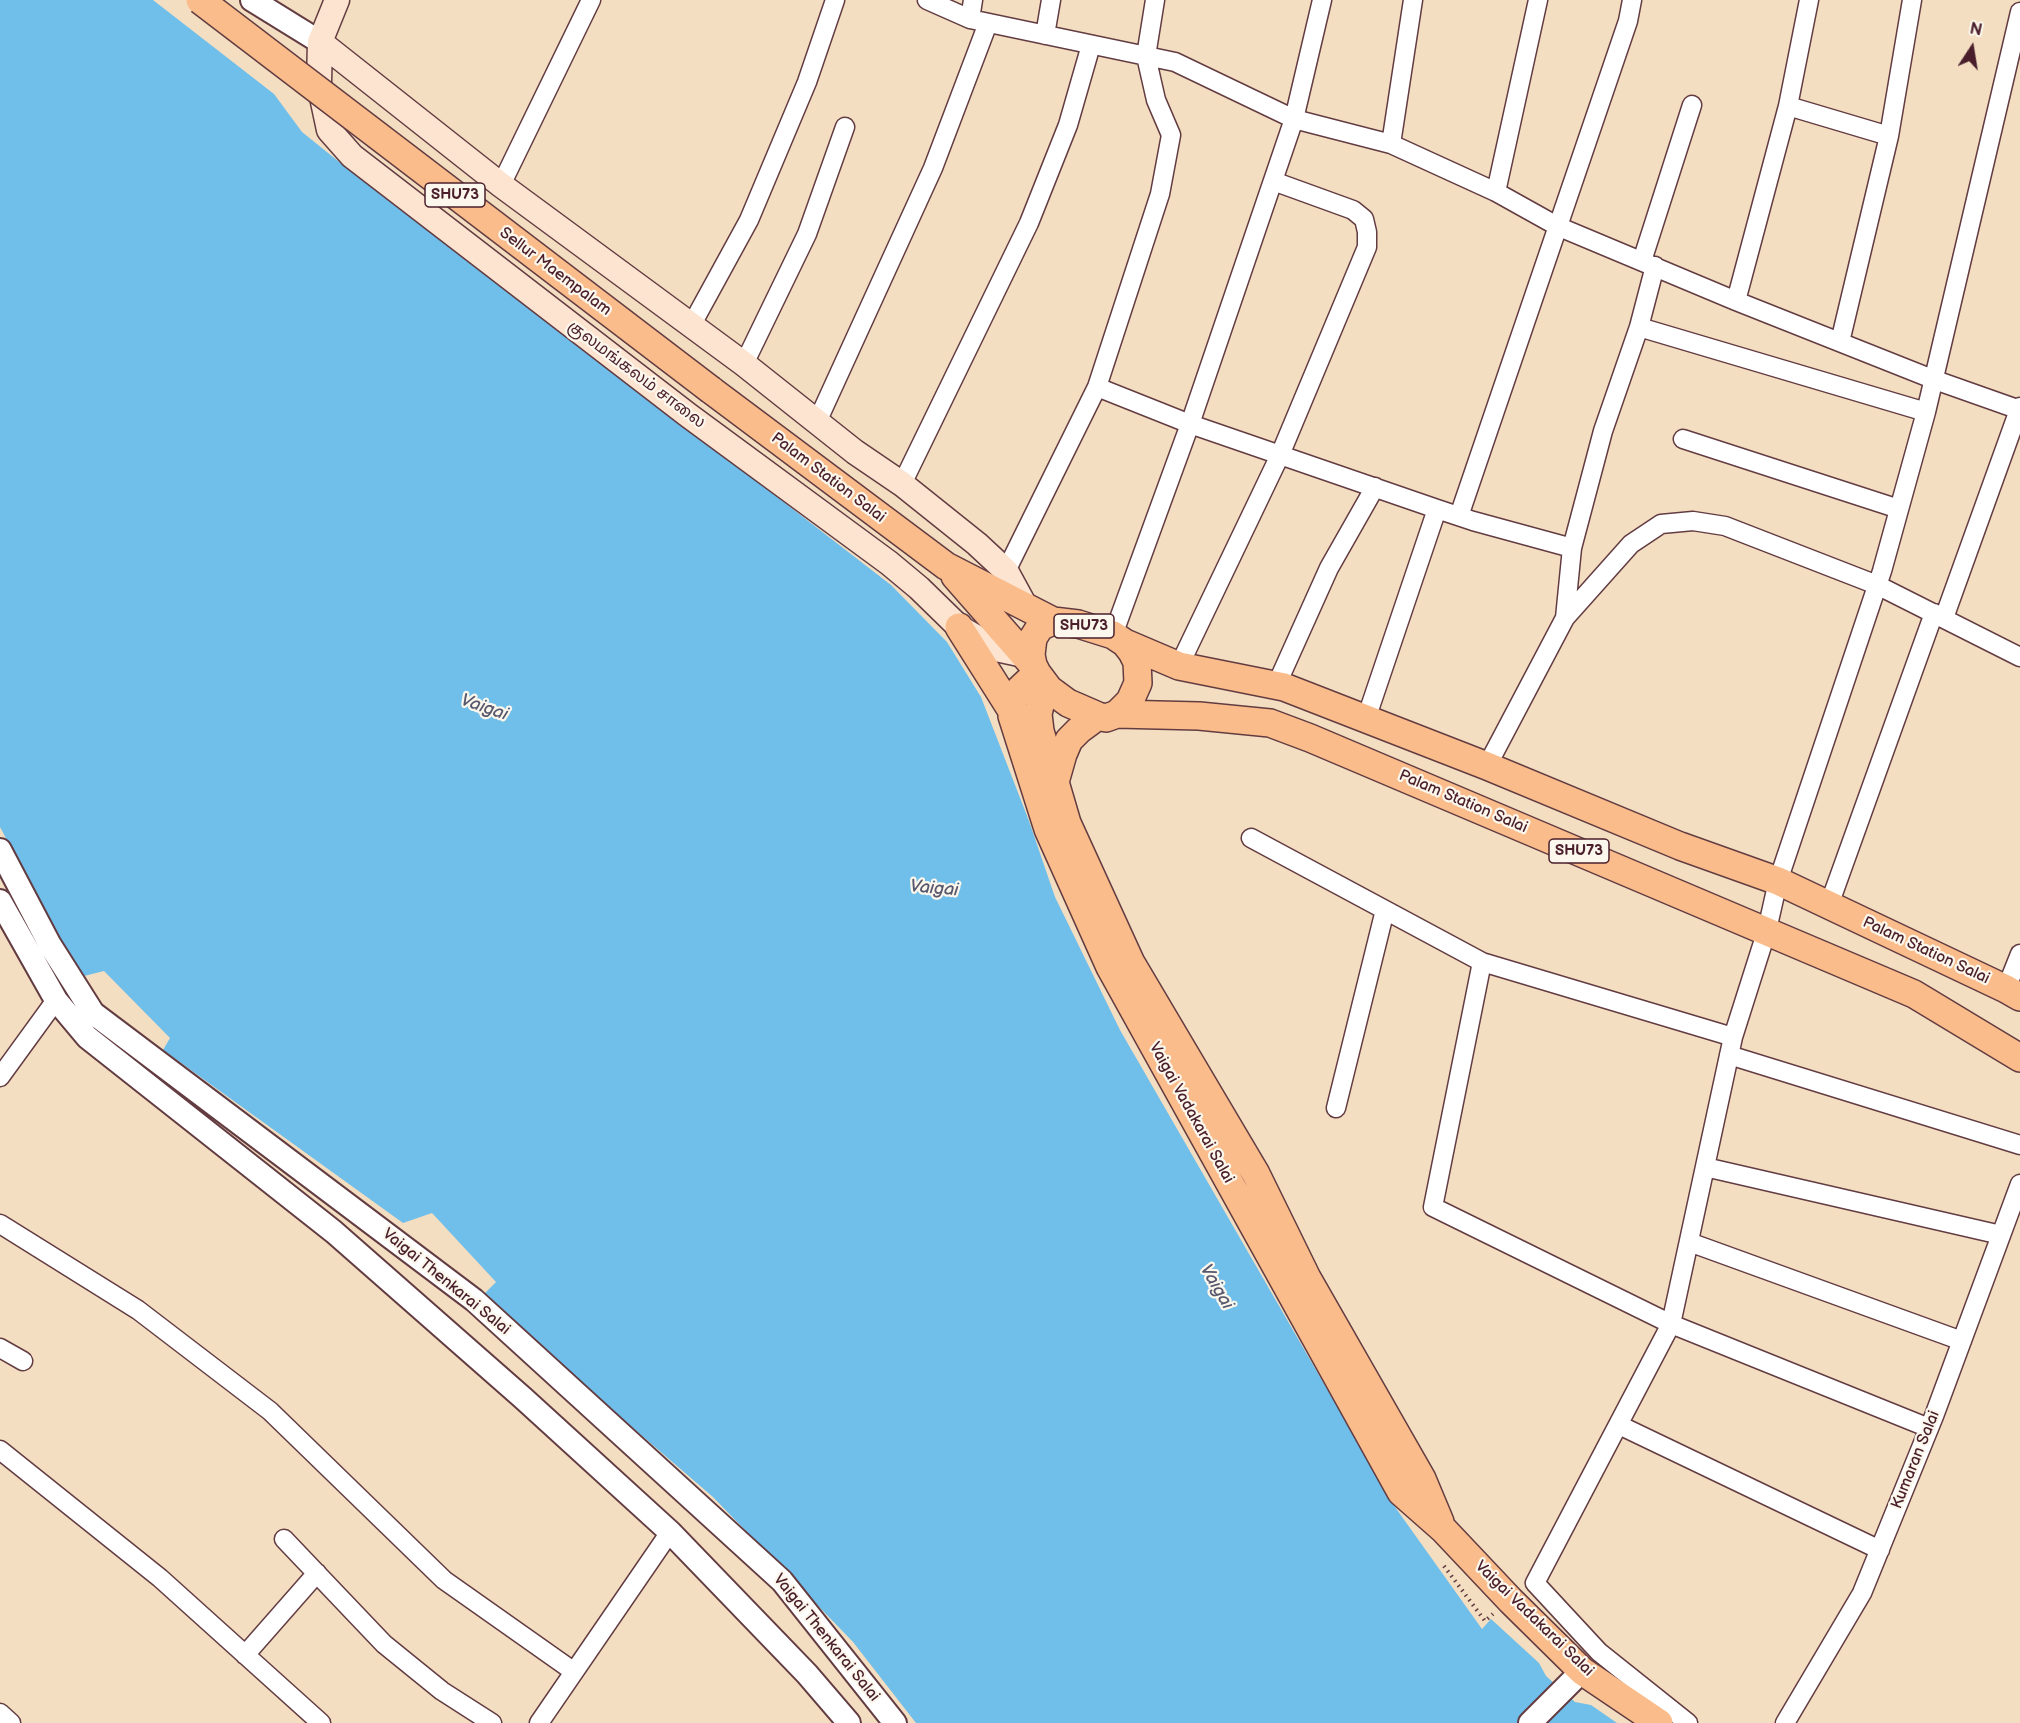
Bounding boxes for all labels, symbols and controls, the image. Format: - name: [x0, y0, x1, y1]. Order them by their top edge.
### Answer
- north arrow: [1942, 18, 2002, 78]
- text: N: [1968, 19, 1984, 40]
- road number: SHU73: [425, 183, 485, 207]
- street label: Sellur Maempalam: [495, 224, 615, 320]
- street label: குலமங்கலம் சாலை: [563, 317, 709, 433]
- street label: Palam Station Salai: [767, 429, 889, 527]
- road number: SHU73: [1054, 614, 1114, 638]
- water label: Vaigai: [458, 690, 510, 726]
- street label: Palam Station Salai: [1396, 766, 1530, 838]
- road number: SHU73: [1549, 839, 1609, 863]
- water label: Vaigai: [909, 876, 959, 902]
- street label: Palam Station Salai: [1860, 913, 1992, 989]
- street label: Vaigai Vadakarai Salai: [1144, 1039, 1238, 1187]
- street label: Vaigai Thenkarai Salai: [378, 1225, 514, 1339]
- water label: Vaigai: [1195, 1261, 1237, 1313]
- street label: Kumaran Salai: [1888, 1408, 1944, 1512]
- street label: Vaigai Vadakarai Salai: [1471, 1557, 1597, 1681]
- street label: Vaigai Thenkarai Salai: [769, 1570, 883, 1706]

